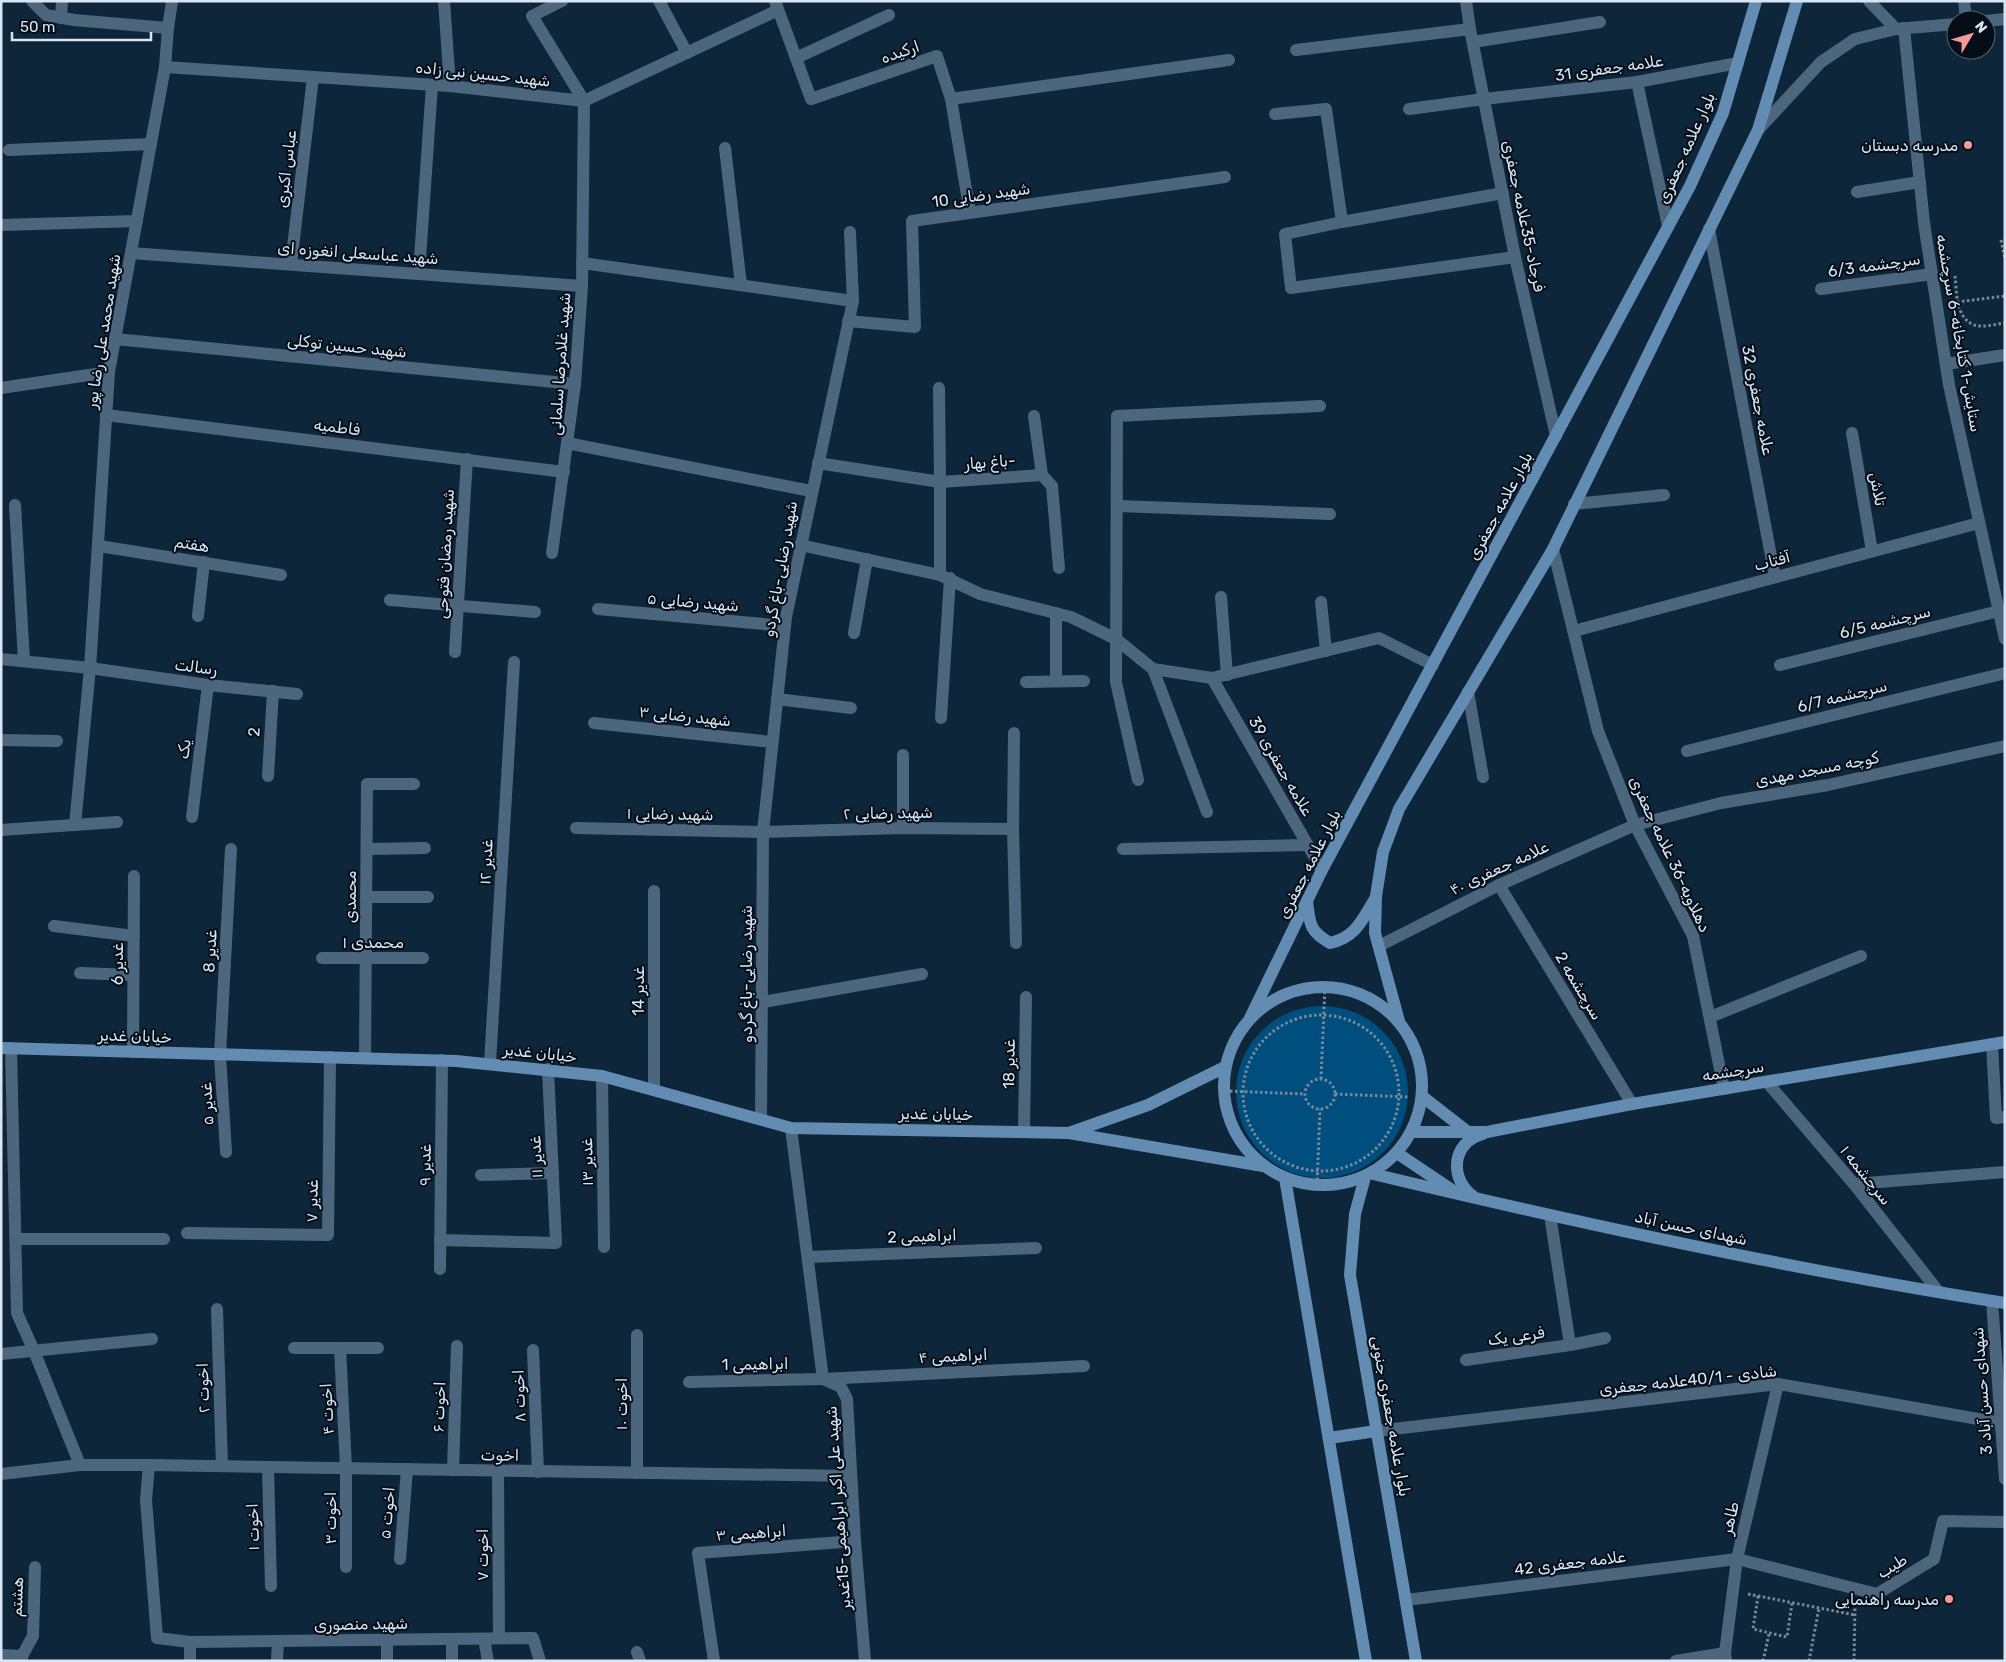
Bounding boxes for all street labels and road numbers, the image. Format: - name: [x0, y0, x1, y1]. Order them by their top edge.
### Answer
- street label: ارکیده: [878, 37, 922, 68]
- street label: علامه جعفری 31: [1554, 51, 1665, 86]
- street label: شهید حسین نبی زاده: [414, 57, 551, 92]
- street label: بلوار علامه جعفری: [1653, 89, 1720, 207]
- street label: عباس اکبری: [272, 129, 301, 209]
- street label: فرجاد-35علامه جعفری: [1498, 138, 1549, 294]
- street label: شهید رضایی 10: [931, 179, 1032, 212]
- street label: ستایش-1 کتابخانه-6 سرچشمه: [1931, 233, 1986, 434]
- street label: شهید عباسعلی انغوزه ای: [277, 238, 439, 269]
- street label: سرچشمه 6/3: [1826, 249, 1922, 282]
- street label: شهید محمد علی رضا پور: [81, 252, 126, 411]
- street label: شهید غلامرضا سلمانی: [546, 292, 575, 436]
- street label: شهید حسین توکلی: [286, 330, 408, 363]
- street label: علامه جعفری 32: [1737, 343, 1778, 457]
- street label: فاطمیه: [313, 415, 362, 439]
- street label: بلوار علامه جعفری: [1463, 449, 1537, 564]
- street label: باغ بهار-: [963, 451, 1016, 475]
- street label: تلاش: [1866, 471, 1890, 507]
- street label: شهید رمضان فتوحی: [432, 489, 459, 619]
- street label: شهید رضایی-باغ گردو: [759, 499, 803, 639]
- street label: هفتم: [173, 532, 211, 557]
- street label: آفتاب: [1752, 547, 1793, 575]
- street label: شهید رضایی ۵: [646, 589, 740, 616]
- street label: سرچشمه 6/5: [1837, 601, 1933, 643]
- street label: رسالت: [173, 655, 219, 680]
- street label: سرچشمه 6/7: [1795, 676, 1889, 717]
- street label: شهید رضایی ۳: [638, 702, 732, 731]
- street label: علامه جعفری 39: [1244, 713, 1317, 820]
- street label: 2: [244, 727, 264, 737]
- street label: یک: [173, 738, 195, 760]
- street label: کوچه مسجد مهدی: [1753, 747, 1882, 791]
- street label: دهلاویه-36 علامه جعفری: [1624, 773, 1715, 936]
- street label: شهید رضایی ۲: [843, 803, 933, 824]
- street label: شهید رضایی ۱: [626, 804, 714, 825]
- street label: بلوار علامه جعفری: [1273, 806, 1346, 922]
- street label: علامه جعفری ۴۰: [1447, 837, 1552, 900]
- street label: غدیر ۱۲: [475, 838, 498, 885]
- street label: محمدی: [341, 871, 360, 923]
- street label: شهید رضایی-باغ گردو: [737, 905, 758, 1043]
- street label: غدیر 8: [199, 929, 222, 973]
- street label: محمدی ۱: [342, 933, 404, 952]
- street label: غدیر 6: [108, 942, 128, 985]
- street label: سرچشمه 2: [1550, 949, 1607, 1024]
- street label: غدیر 14: [629, 966, 649, 1016]
- street label: خیابان غدیر: [97, 1025, 172, 1048]
- street label: غدیر 18: [999, 1038, 1020, 1089]
- street label: خیابان غدیر: [501, 1040, 578, 1067]
- street label: سرچشمه: [1701, 1057, 1766, 1086]
- street label: غدیر ۵: [196, 1082, 219, 1126]
- street label: خیابان غدیر: [898, 1104, 973, 1125]
- street label: غدیر ۱۱: [525, 1135, 548, 1179]
- street label: غدیر ۱۳: [577, 1137, 598, 1186]
- street label: سرچشمه ۱: [1835, 1141, 1896, 1209]
- street label: غدیر ۹: [415, 1143, 436, 1186]
- street label: غدیر ۷: [302, 1179, 323, 1223]
- street label: شهدای حسن آباد: [1633, 1207, 1749, 1250]
- street label: ابراهیمی 2: [887, 1225, 957, 1248]
- street label: فرعی یک: [1486, 1323, 1546, 1350]
- street label: شهدای حسن آباد 3: [1968, 1326, 1997, 1456]
- street label: بلوار علامه جعفری جنوبی: [1366, 1334, 1415, 1498]
- street label: ابراهیمی ۴: [918, 1345, 988, 1368]
- street label: ابراهیمی 1: [721, 1354, 789, 1375]
- street label: شادی - 40/1علامه جعفری: [1598, 1361, 1778, 1400]
- street label: اخوت ۲: [193, 1362, 214, 1414]
- street label: اخوت ۸: [509, 1369, 530, 1423]
- street label: اخوت ۱۰: [612, 1378, 632, 1430]
- street label: اخوت ۶: [429, 1381, 450, 1433]
- street label: اخوت ۴: [316, 1383, 339, 1435]
- street label: شهید علی اکبر ابراهیمی-15غدیر: [821, 1405, 856, 1612]
- street label: اخوت: [481, 1445, 519, 1466]
- street label: اخوت ۵: [375, 1486, 400, 1540]
- street label: اخوت ۳: [321, 1492, 341, 1544]
- street label: طاهر: [1717, 1500, 1744, 1538]
- street label: اخوت ۱: [243, 1503, 264, 1551]
- street label: ابراهیمی ۳: [715, 1521, 787, 1546]
- street label: اخوت ۷: [473, 1529, 493, 1581]
- street label: علامه جعفری 42: [1513, 1547, 1627, 1580]
- street label: طیب: [1873, 1550, 1911, 1582]
- street label: هشتم: [7, 1576, 28, 1617]
- street label: شهید منصوری: [314, 1614, 408, 1635]

